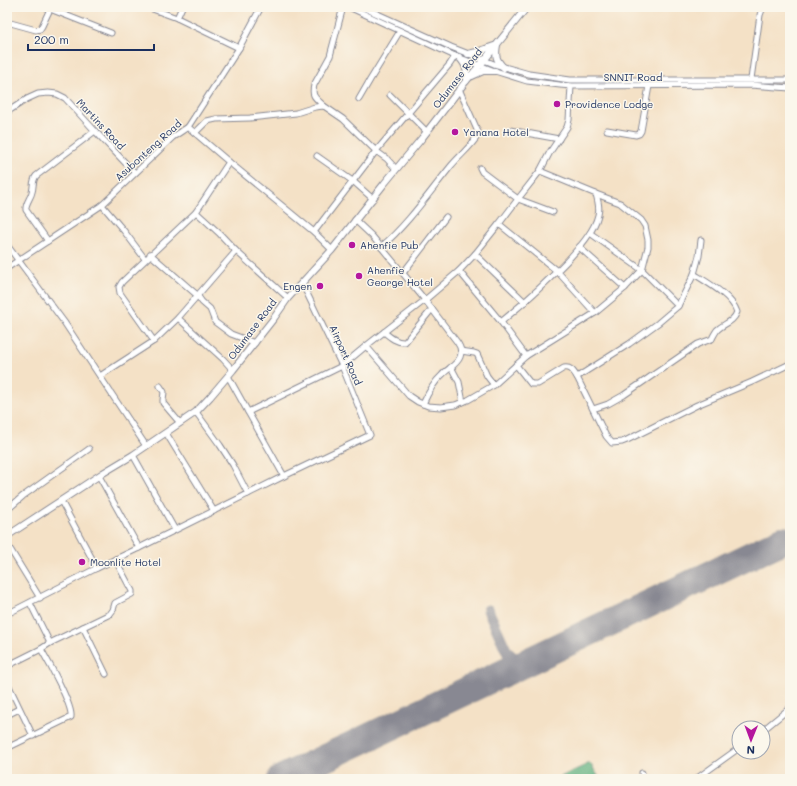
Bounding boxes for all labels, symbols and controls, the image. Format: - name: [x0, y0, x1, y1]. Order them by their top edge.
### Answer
- scale bar: [28, 26, 154, 52]
- text: 200 m: [34, 31, 69, 47]
- street label: Odumase Road: [429, 45, 485, 111]
- street label: SNNIT Road: [604, 70, 662, 84]
- street label: Martins Road: [74, 95, 128, 153]
- place label: Providence Lodge: [565, 97, 653, 111]
- marker: Providence Lodge: [552, 99, 562, 109]
- street label: Asubonteng Road: [112, 116, 184, 184]
- place label: Yanana Hotel: [463, 125, 529, 139]
- marker: Yanana Hotel: [450, 127, 460, 137]
- place label: Ahenfie Pub: [360, 238, 419, 252]
- marker: Ahenfie Pub: [347, 240, 357, 250]
- place label: Ahenfie George Hotel: [367, 263, 433, 289]
- marker: Ahenfie George Hotel: [354, 271, 364, 281]
- place label: Engen: [283, 279, 312, 293]
- marker: Engen: [315, 281, 325, 291]
- street label: Odumase Road: [224, 296, 280, 362]
- street label: Airport Road: [326, 323, 366, 387]
- place label: Moonlite Hotel: [90, 555, 161, 569]
- marker: Moonlite Hotel: [77, 557, 87, 567]
- north arrow: [731, 720, 771, 760]
- text: N: [747, 743, 755, 758]

